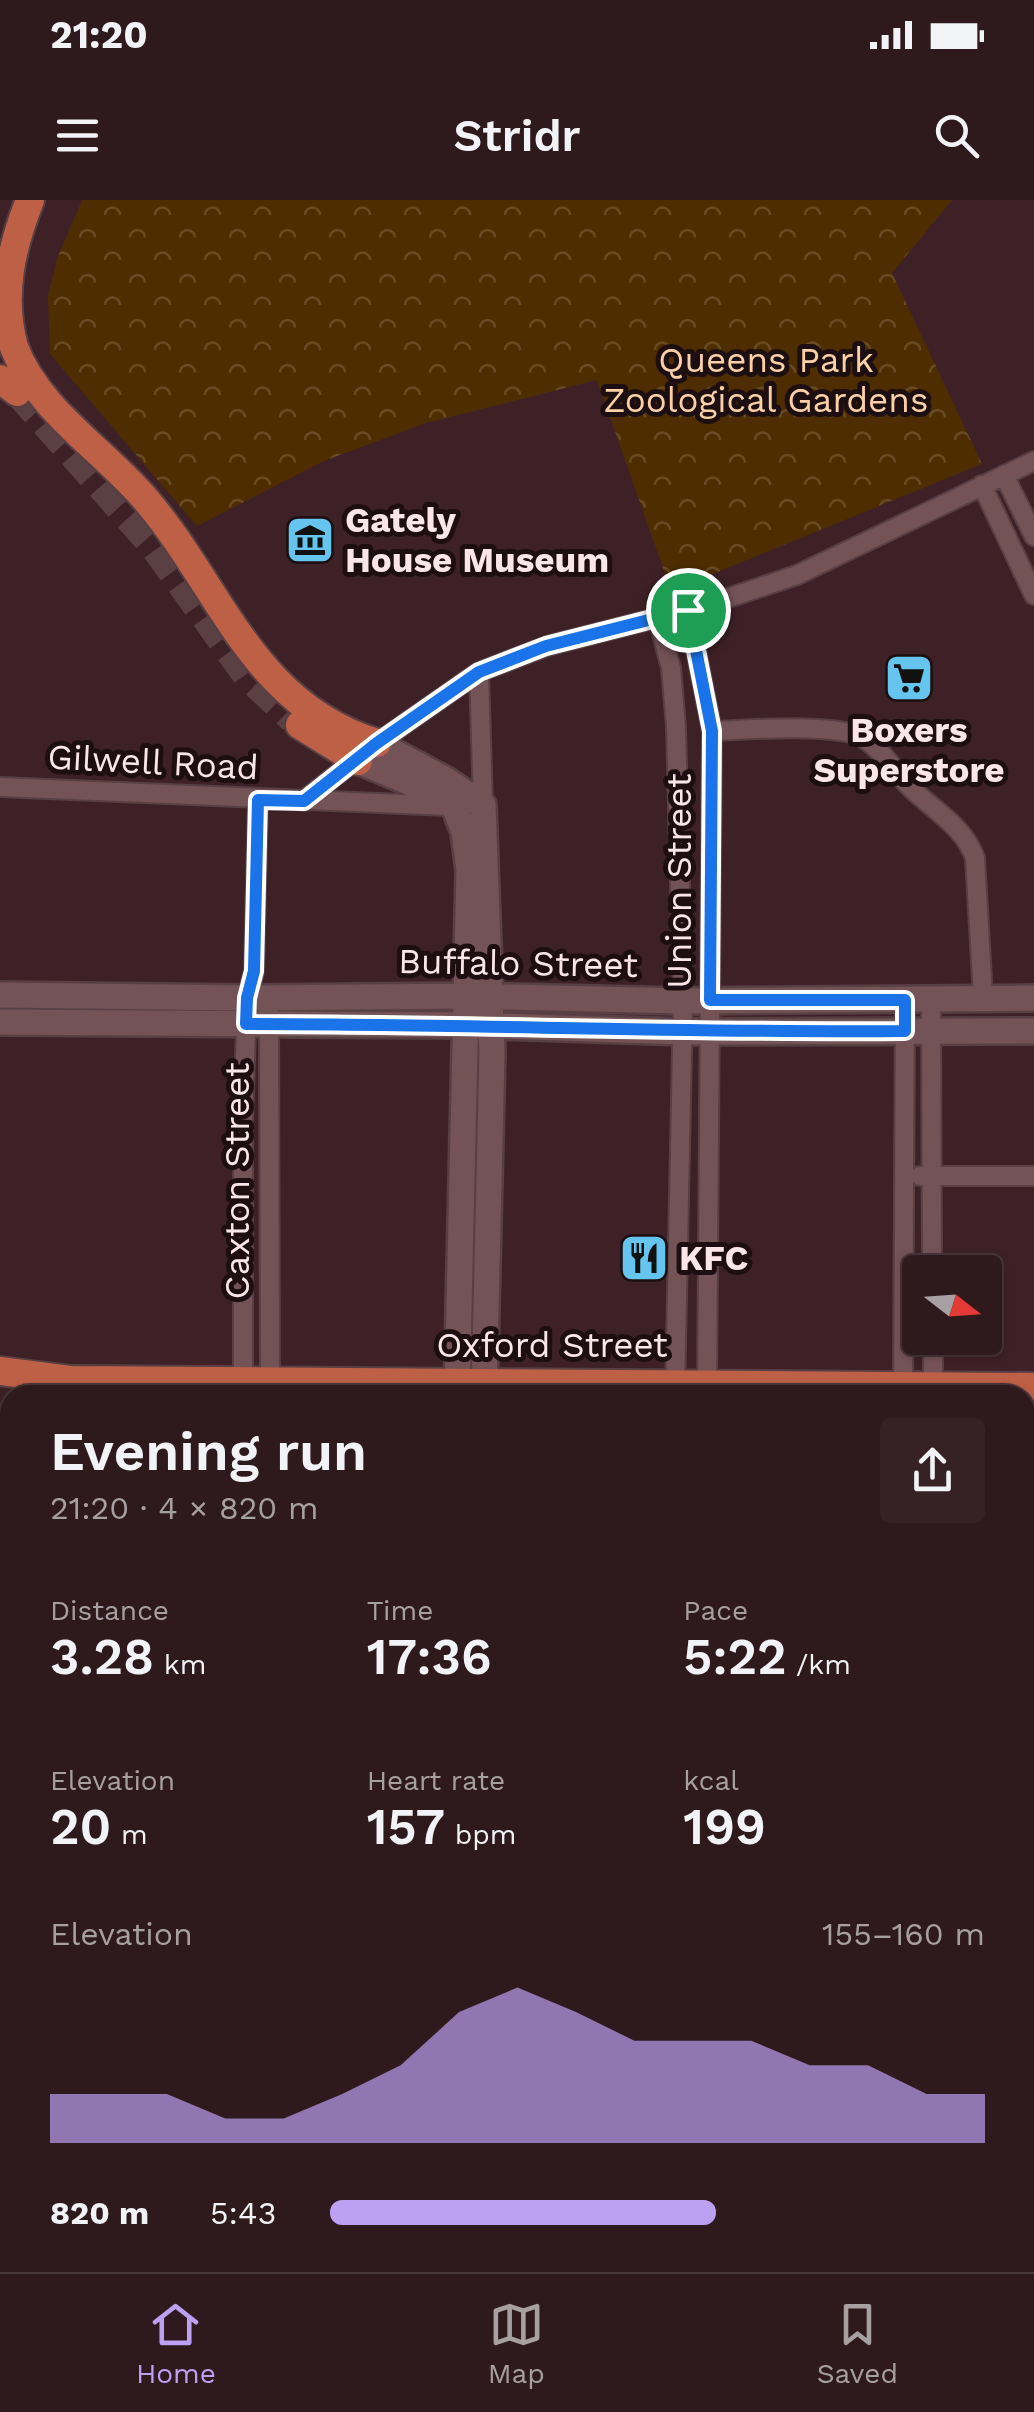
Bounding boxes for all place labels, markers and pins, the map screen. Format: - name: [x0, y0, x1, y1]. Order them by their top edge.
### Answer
- place label: Gately House Museum: [345, 499, 609, 581]
- museum icon: Gately House Museum: [284, 514, 336, 566]
- pin: [646, 568, 731, 653]
- supermarket icon: Boxers Superstore: [883, 652, 935, 704]
- place label: Boxers Superstore: [813, 709, 1005, 791]
- restaurant icon: KFC: [618, 1232, 670, 1284]
- place label: KFC: [679, 1237, 749, 1279]

